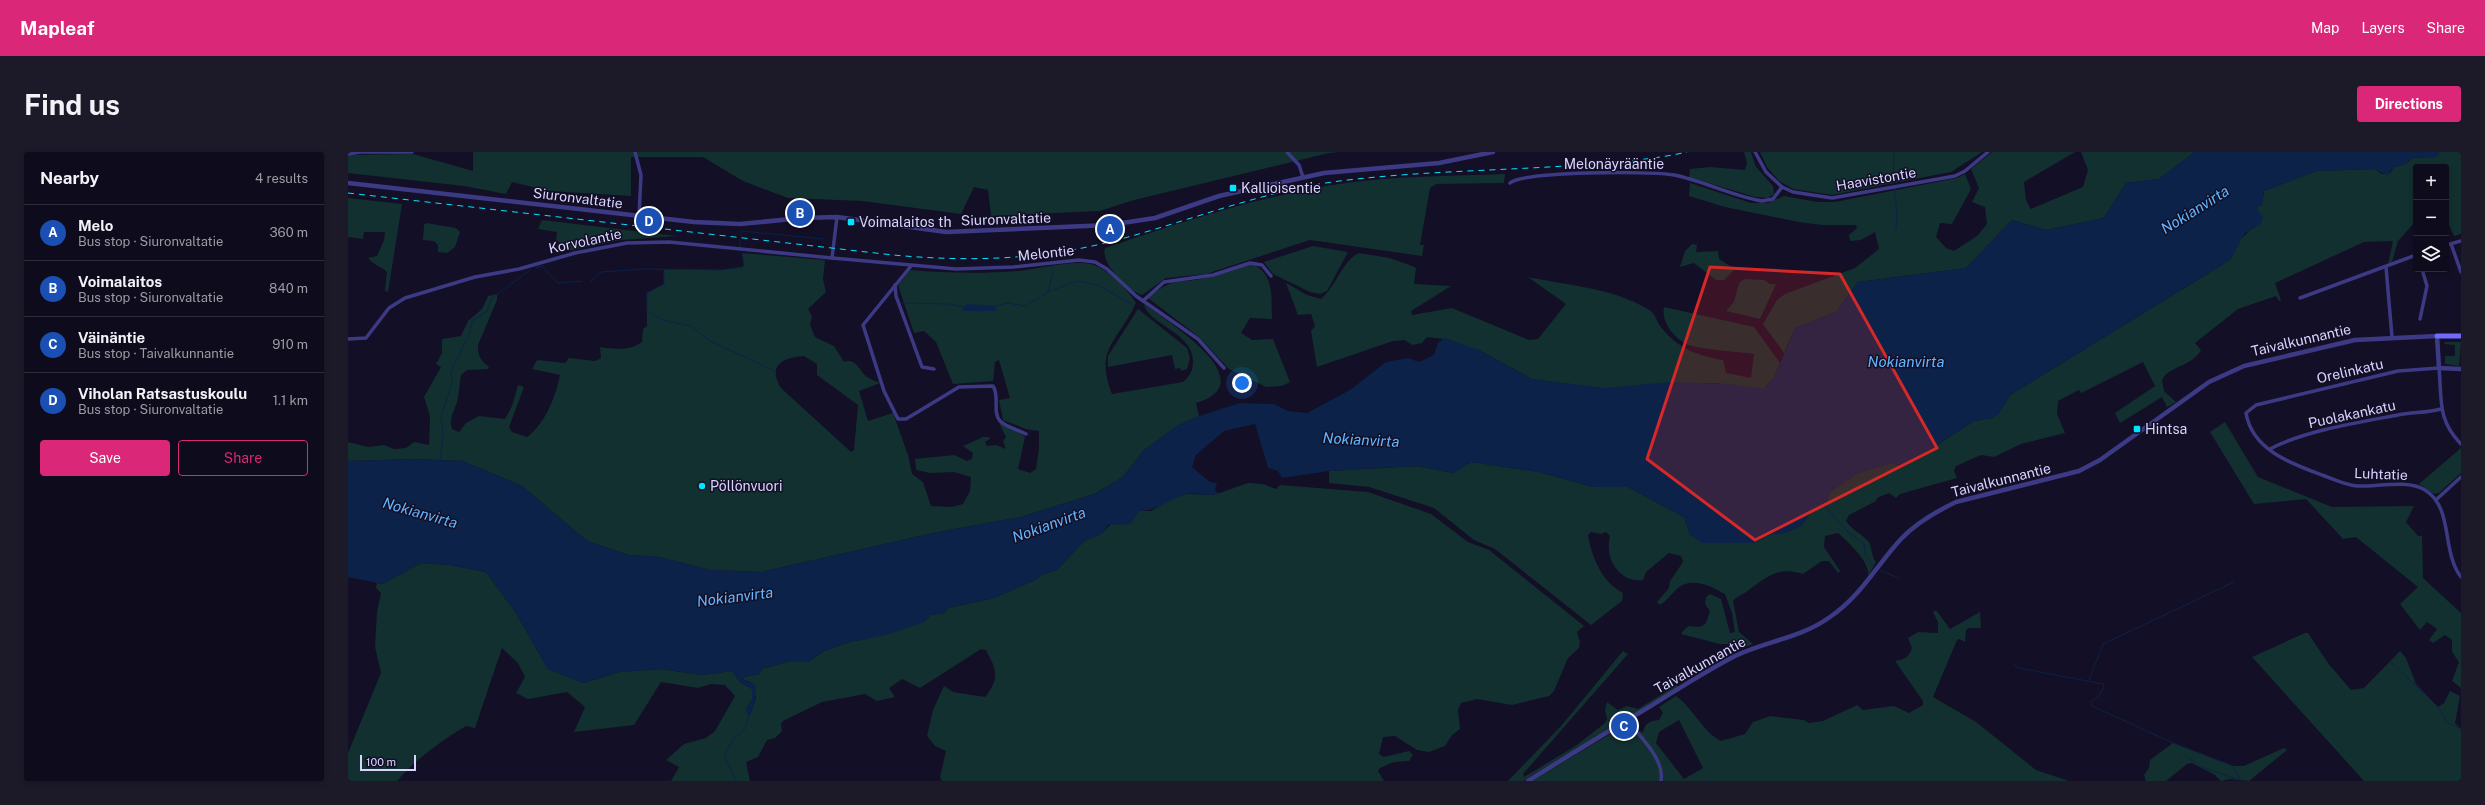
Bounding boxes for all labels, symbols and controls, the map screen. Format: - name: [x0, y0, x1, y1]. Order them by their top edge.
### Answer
- text: Mapleaf: [20, 17, 94, 39]
- text: Map: [2311, 20, 2339, 36]
- text: Layers: [2361, 20, 2405, 36]
- text: Share: [2427, 20, 2465, 36]
- button: Directions: [2357, 86, 2461, 122]
- text: Find us: [24, 88, 120, 121]
- street label: Melonäyrääntie: [1564, 156, 1664, 172]
- street label: Haavistontie: [1835, 164, 1917, 194]
- map controls: [2413, 164, 2449, 272]
- button: +: [2413, 164, 2449, 200]
- text: Nearby: [40, 168, 99, 188]
- text: 4 results: [255, 171, 308, 186]
- place label: Kallioisentie: [1241, 180, 1321, 196]
- water label: Nokianvirta: [2158, 182, 2232, 237]
- marker: Kallioisentie: [1228, 183, 1238, 193]
- street label: Siuronvaltatie: [532, 185, 624, 211]
- pin: B: [787, 198, 813, 228]
- button: −: [2413, 200, 2449, 236]
- pin: D: [636, 206, 662, 236]
- street label: Siuronvaltatie: [961, 209, 1051, 229]
- place label: Voimalaitos th: [859, 214, 952, 230]
- pin: A: [1097, 214, 1123, 244]
- text: Melo: [78, 217, 113, 234]
- marker: Voimalaitos th: [846, 217, 856, 227]
- text: A: [48, 225, 58, 240]
- text: 360 m: [270, 225, 308, 240]
- street label: Korvolantie: [547, 225, 623, 257]
- text: Bus stop · Siuronvaltatie: [78, 234, 223, 249]
- button: layers: [2413, 236, 2449, 272]
- street label: Melontie: [1017, 242, 1075, 264]
- text: Voimalaitos: [78, 273, 162, 290]
- text: B: [49, 281, 57, 296]
- text: 840 m: [269, 281, 308, 296]
- text: Bus stop · Siuronvaltatie: [78, 290, 223, 305]
- street label: Taivalkunnantie: [2250, 321, 2353, 359]
- text: Väinäntie: [78, 329, 145, 346]
- text: C: [48, 337, 58, 352]
- text: 910 m: [272, 337, 308, 352]
- text: Bus stop · Taivalkunnantie: [78, 346, 234, 361]
- water label: Nokianvirta: [1868, 353, 1944, 370]
- street label: Orelinkatu: [2315, 356, 2385, 386]
- your location: [1232, 373, 1252, 393]
- text: Viholan Ratsastuskoulu: [78, 385, 247, 402]
- text: D: [48, 393, 58, 408]
- text: 1.1 km: [273, 393, 308, 408]
- street label: Puolakankatu: [2307, 397, 2397, 431]
- text: Bus stop · Siuronvaltatie: [78, 402, 223, 417]
- place label: Hintsa: [2145, 421, 2187, 437]
- marker: Hintsa: [2132, 424, 2142, 434]
- water label: Nokianvirta: [1322, 429, 1400, 450]
- button: Save: [40, 440, 170, 476]
- button: Share: [178, 440, 308, 476]
- street label: Taivalkunnantie: [1950, 460, 2052, 500]
- street label: Luhtatie: [2354, 465, 2408, 483]
- place label: Pöllönvuori: [710, 478, 782, 494]
- marker: Pöllönvuori: [697, 481, 707, 491]
- water label: Nokianvirta: [381, 494, 459, 531]
- water label: Nokianvirta: [1010, 503, 1088, 546]
- water label: Nokianvirta: [696, 583, 774, 610]
- street label: Taivalkunnantie: [1652, 633, 1748, 697]
- pin: C: [1611, 711, 1637, 741]
- scale bar: [360, 753, 416, 772]
- text: 100 m: [366, 756, 396, 768]

